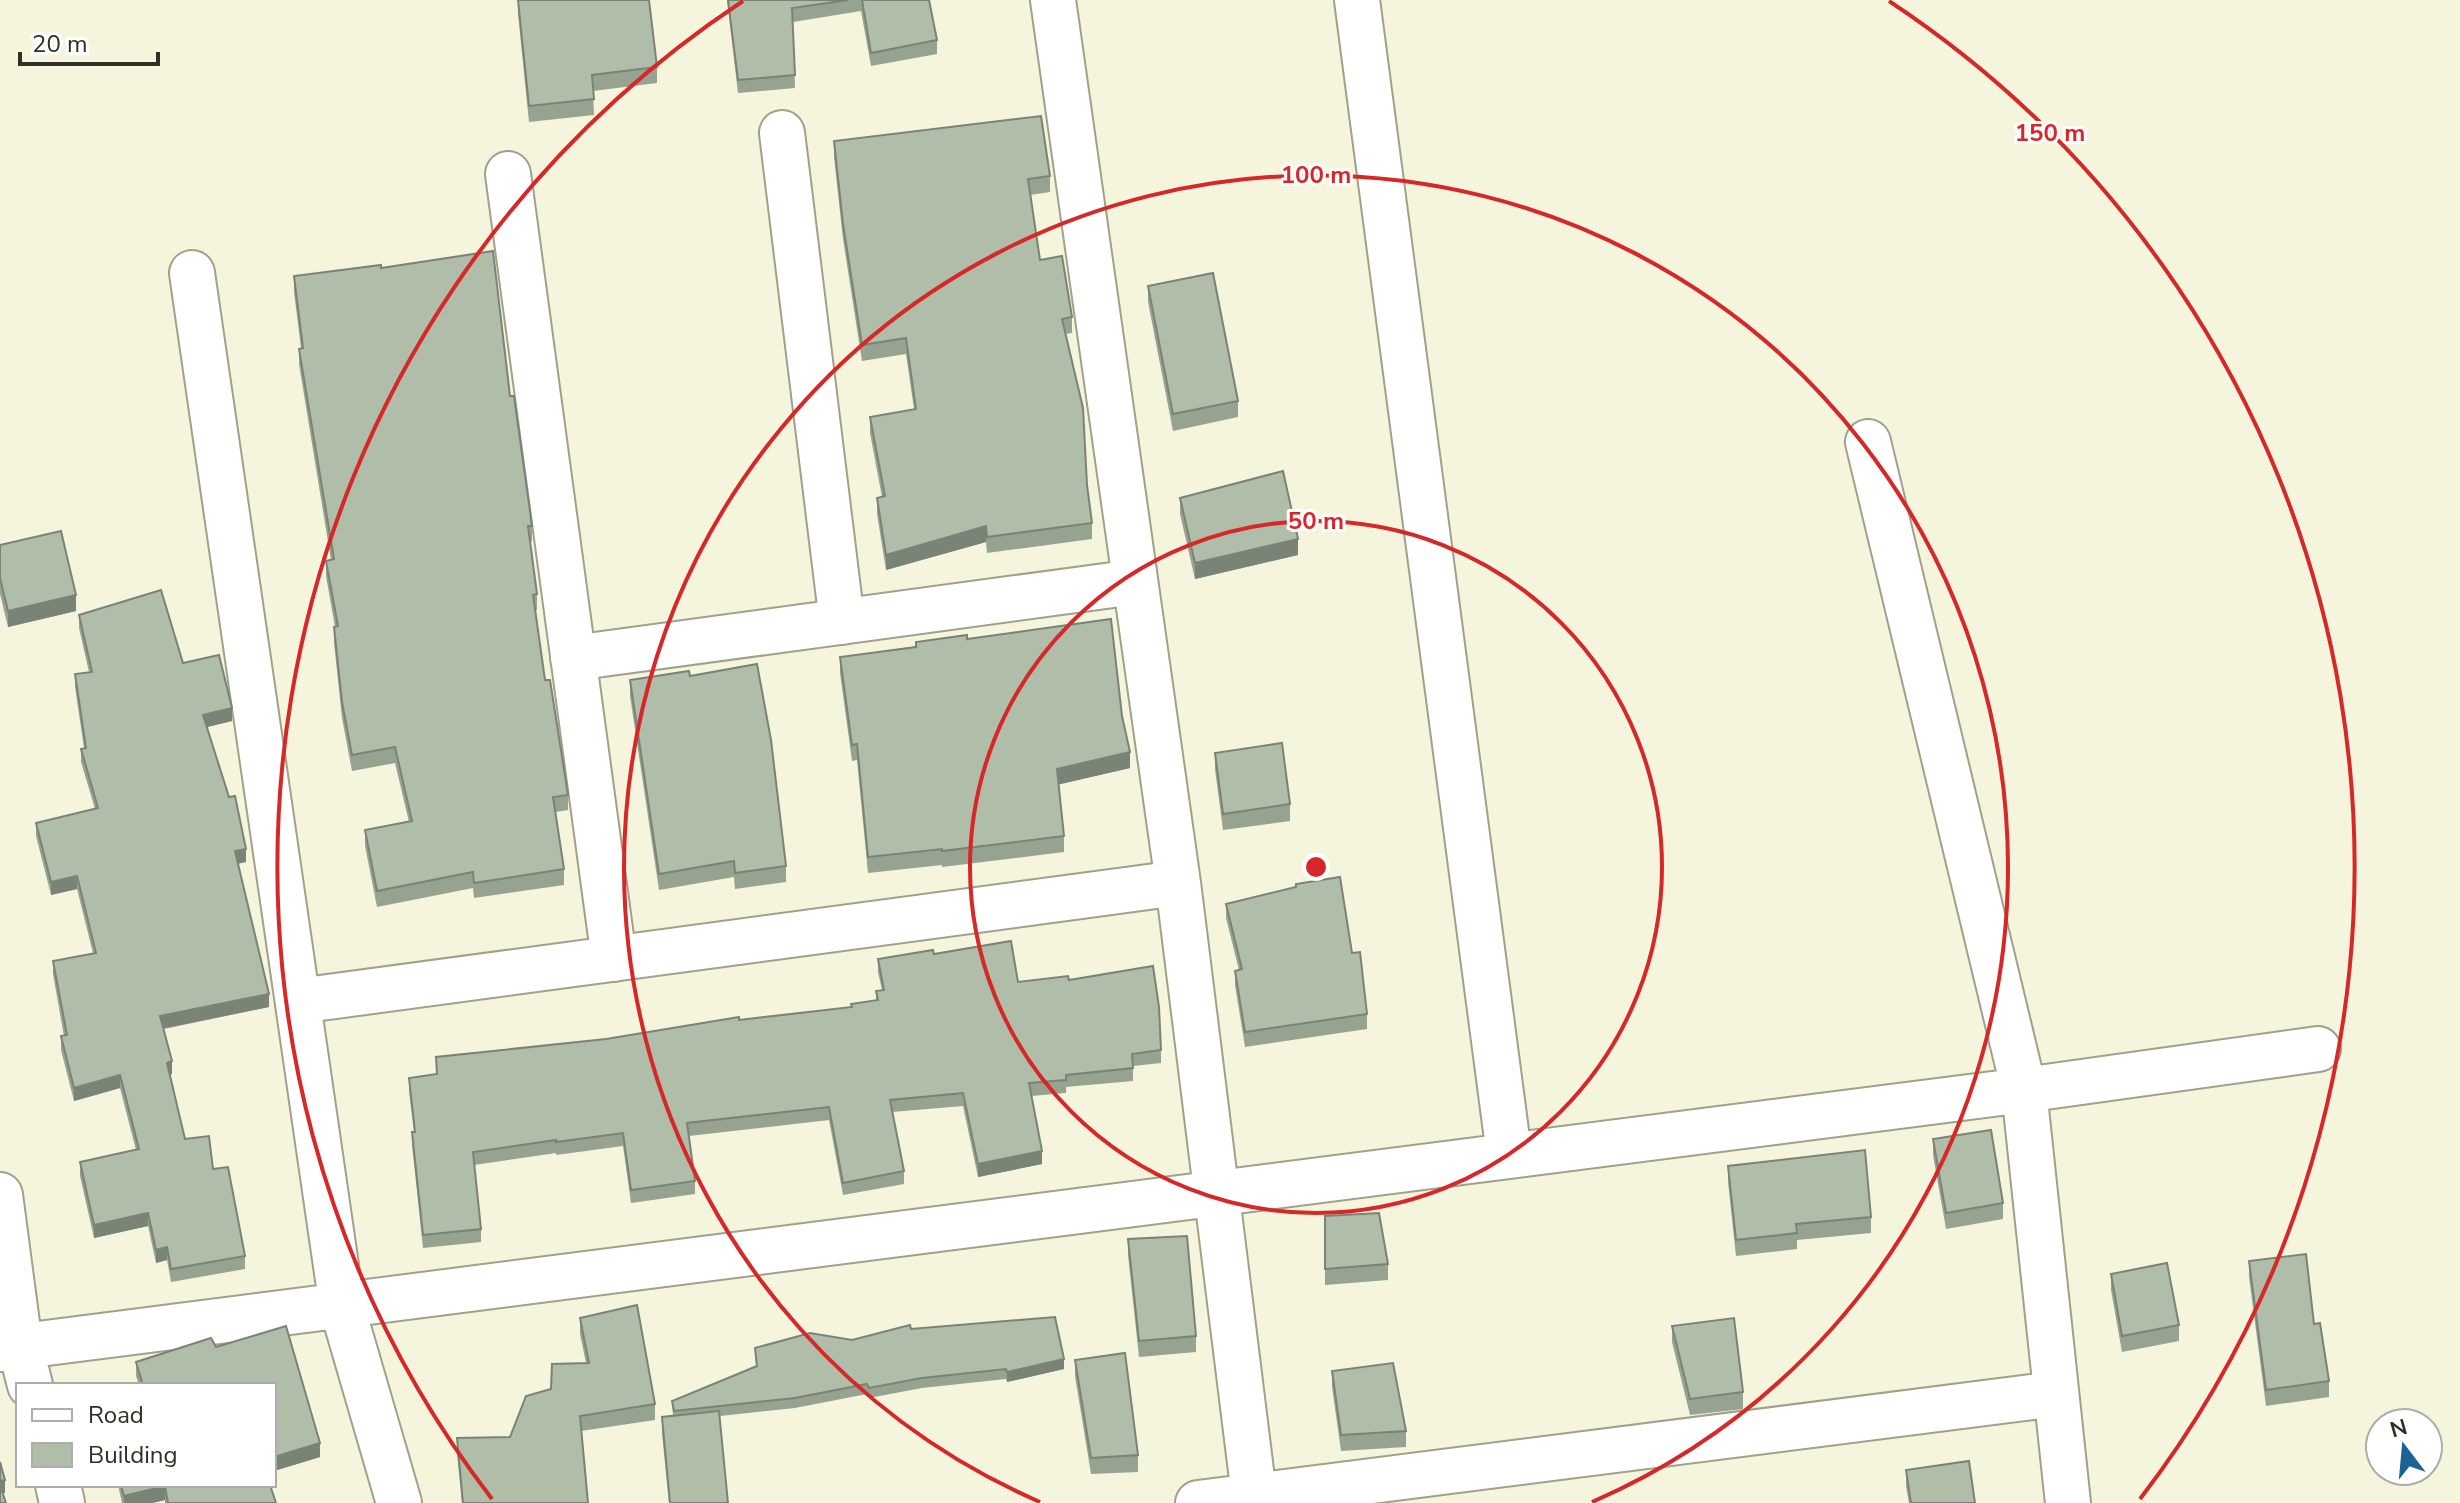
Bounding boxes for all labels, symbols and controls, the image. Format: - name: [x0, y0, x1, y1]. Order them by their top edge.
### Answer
- scale bar: [20, 16, 158, 66]
- text: 20 m: [32, 28, 88, 60]
- text: 150 m: [2015, 117, 2085, 149]
- text: 100 m: [1281, 159, 1351, 191]
- text: 50 m: [1288, 505, 1344, 537]
- centre of rings: [1302, 853, 1330, 881]
- legend: [16, 1383, 276, 1487]
- text: Road: [88, 1399, 144, 1431]
- north arrow: [2364, 1407, 2444, 1487]
- text: N: [2387, 1412, 2411, 1445]
- text: Building: [88, 1439, 178, 1471]

